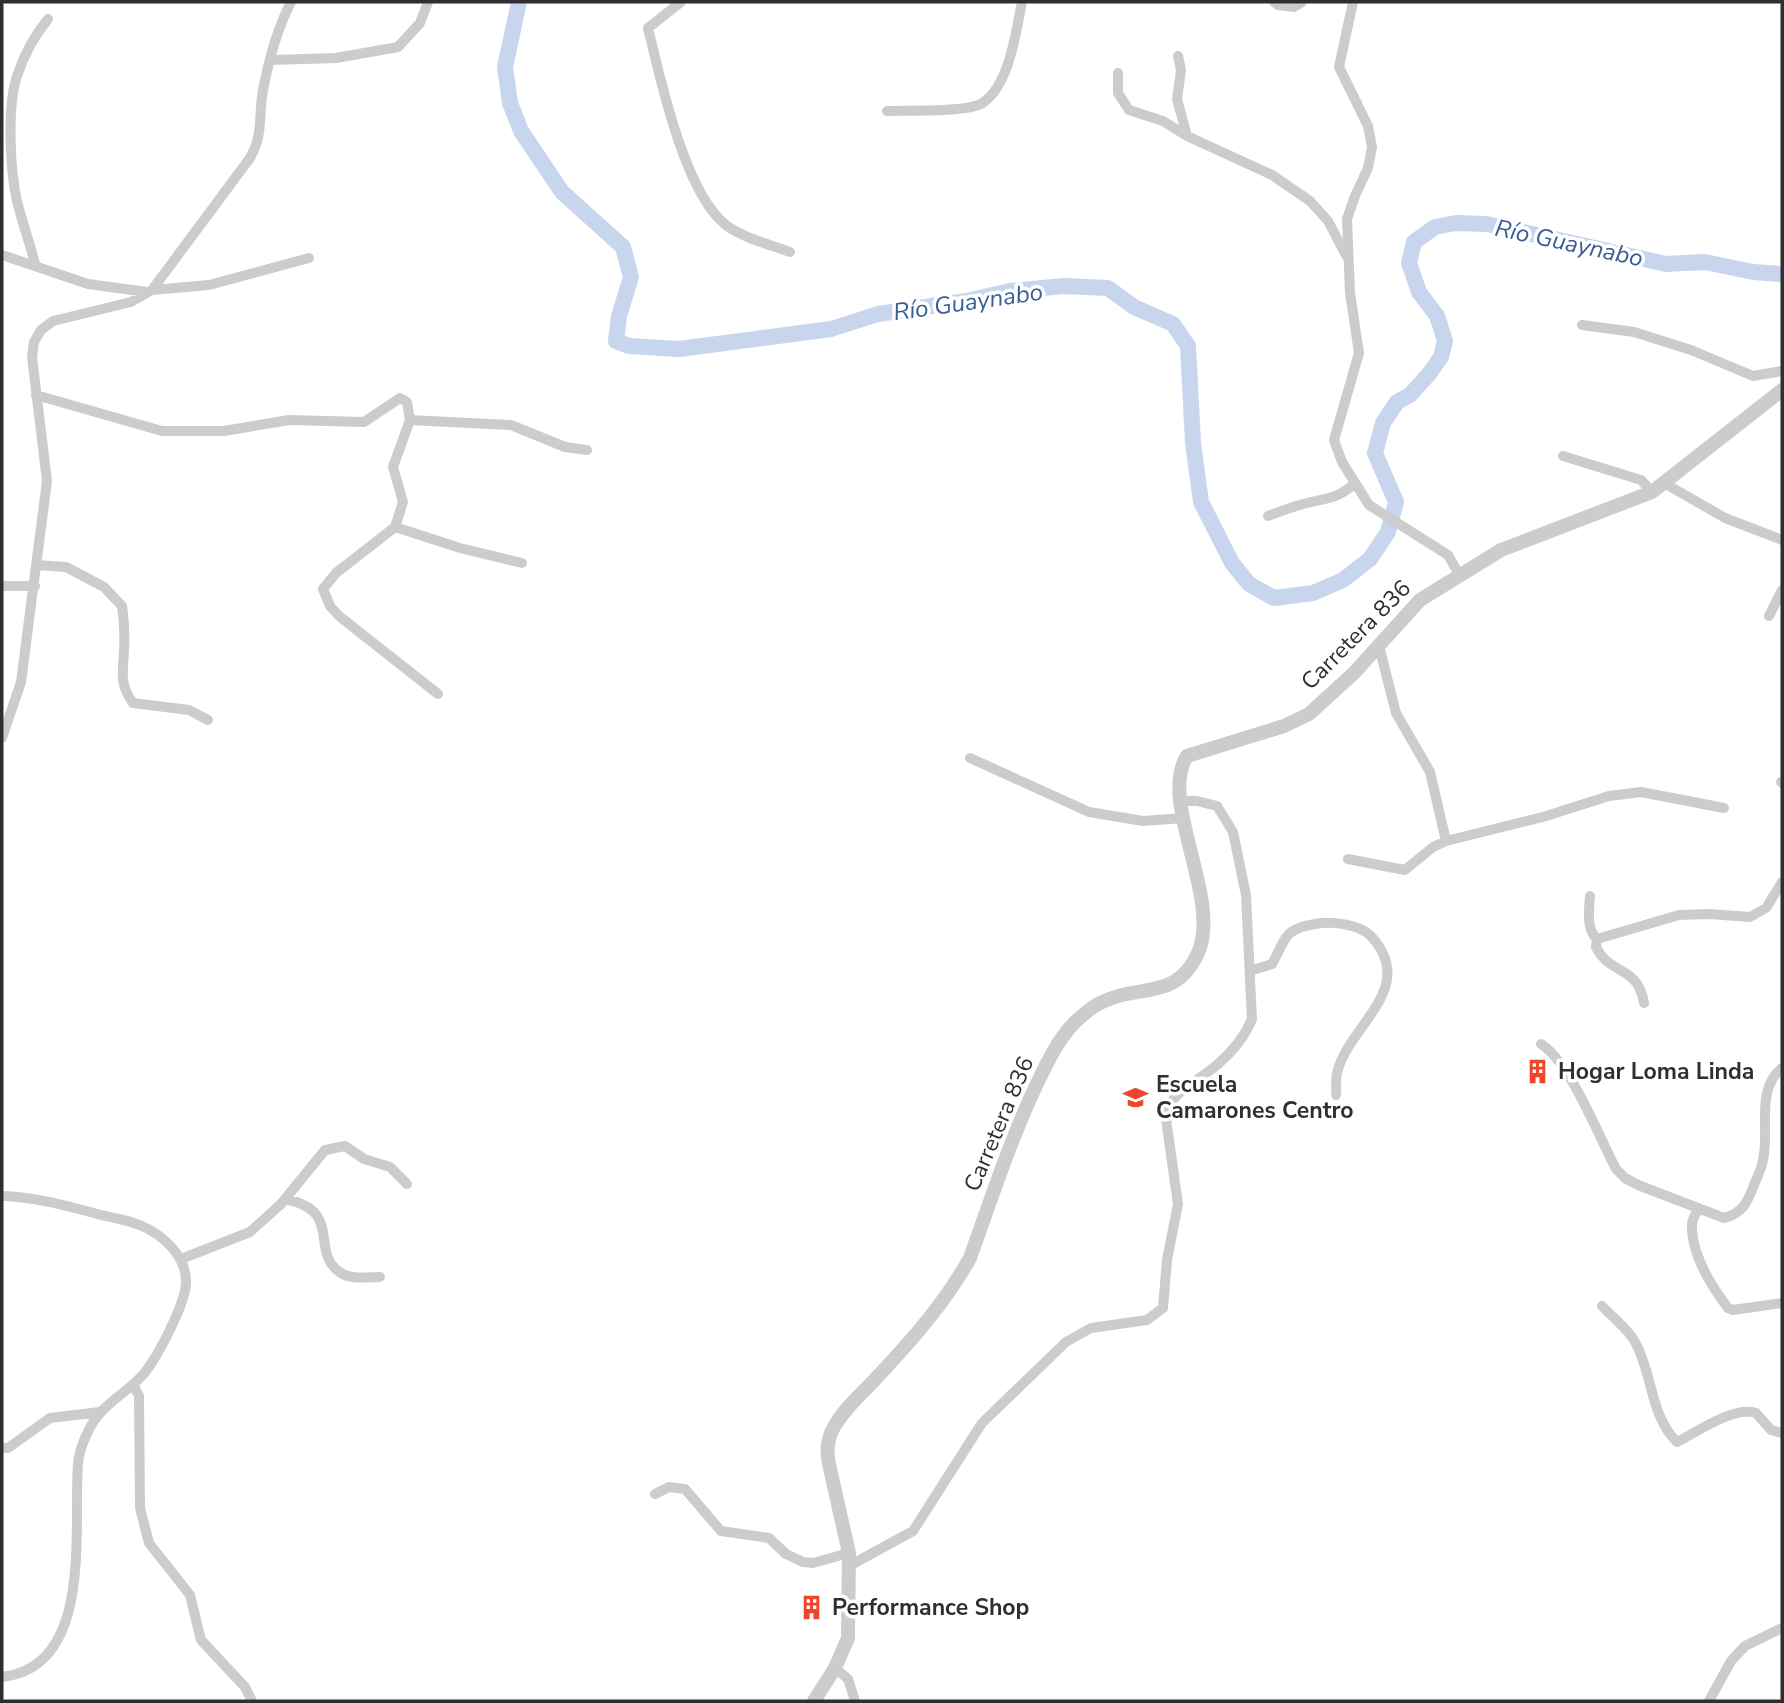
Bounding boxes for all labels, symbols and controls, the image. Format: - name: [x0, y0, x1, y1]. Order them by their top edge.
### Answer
- water label: Río Guaynabo: [1492, 212, 1646, 274]
- water label: Río Guaynabo: [891, 276, 1045, 328]
- street label: Carretera 836: [1294, 573, 1418, 697]
- street label: Carretera 836: [957, 1052, 1041, 1196]
- place label: Hogar Loma Linda: [1558, 1056, 1754, 1087]
- building icon: Hogar Loma Linda: [1524, 1057, 1552, 1085]
- place label: Escuela Camarones Centro: [1156, 1069, 1354, 1126]
- school or university icon: Escuela Camarones Centro: [1122, 1083, 1150, 1111]
- place label: Performance Shop: [832, 1592, 1029, 1623]
- building icon: Performance Shop: [798, 1593, 826, 1621]

